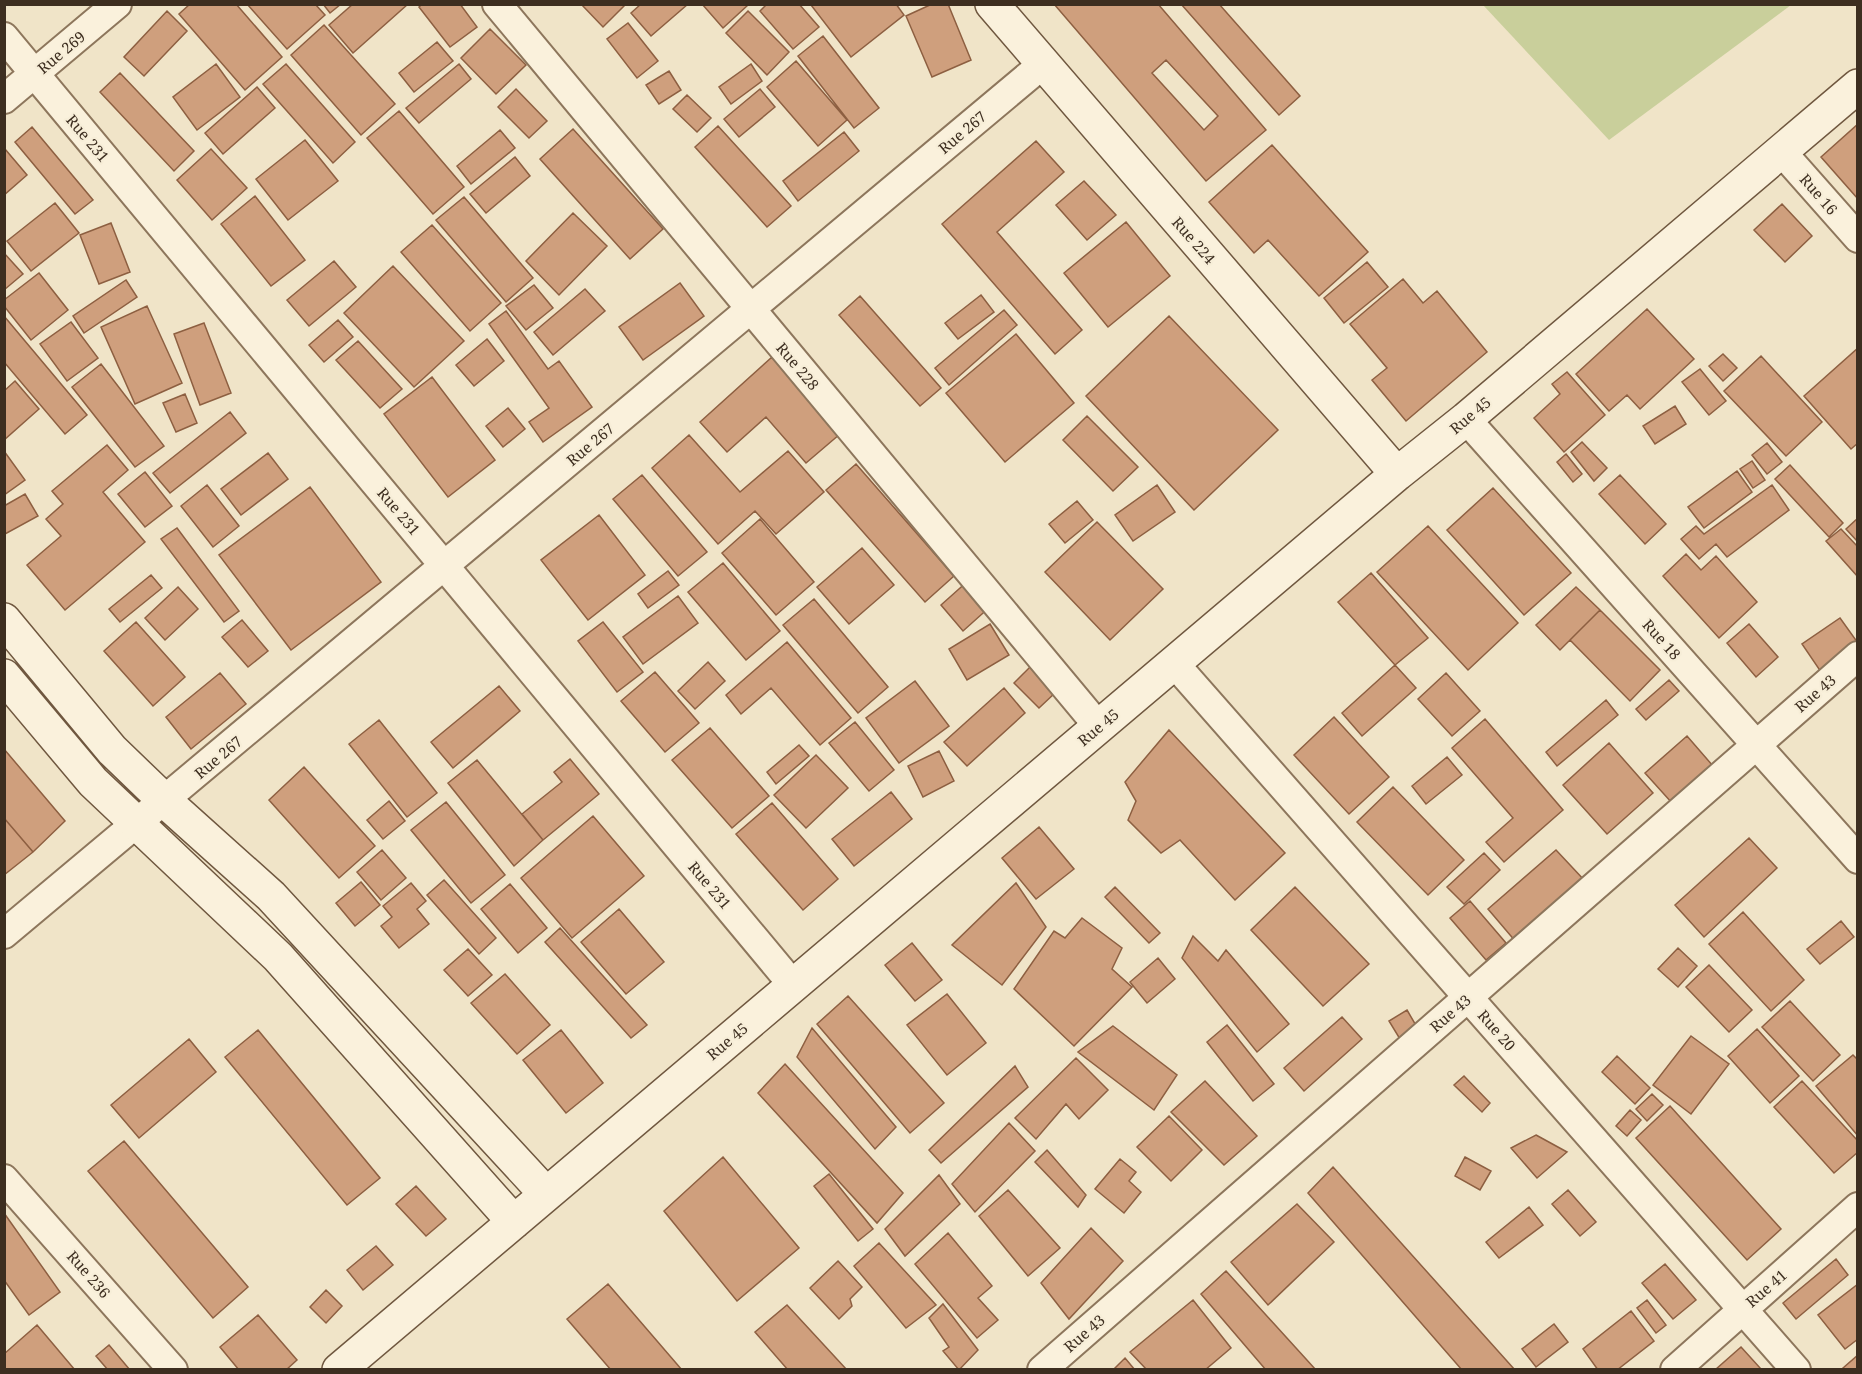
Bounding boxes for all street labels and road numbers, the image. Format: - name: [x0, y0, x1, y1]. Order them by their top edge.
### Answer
- street label: Rue 269: [33, 26, 89, 78]
- street label: Rue 267: [934, 106, 990, 158]
- street label: Rue 231: [62, 110, 114, 166]
- street label: Rue 16: [1796, 169, 1842, 219]
- street label: Rue 224: [1168, 212, 1220, 268]
- street label: Rue 228: [772, 338, 824, 394]
- street label: Rue 45: [1445, 392, 1495, 438]
- street label: Rue 267: [562, 418, 618, 470]
- street label: Rue 231: [373, 483, 425, 539]
- street label: Rue 18: [1638, 614, 1686, 664]
- street label: Rue 43: [1790, 670, 1840, 716]
- street label: Rue 45: [1073, 704, 1123, 750]
- street label: Rue 267: [190, 731, 246, 783]
- street label: Rue 231: [684, 857, 736, 913]
- street label: Rue 43: [1425, 990, 1475, 1036]
- street label: Rue 20: [1474, 1005, 1520, 1055]
- street label: Rue 45: [702, 1018, 752, 1064]
- street label: Rue 236: [63, 1246, 115, 1302]
- street label: Rue 41: [1741, 1265, 1791, 1311]
- street label: Rue 43: [1059, 1310, 1109, 1356]

